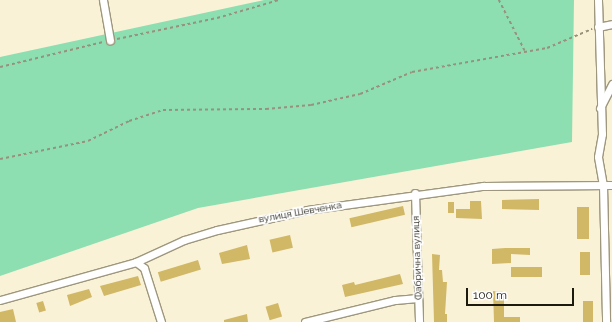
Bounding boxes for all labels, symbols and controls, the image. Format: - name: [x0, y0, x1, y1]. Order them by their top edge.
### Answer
- street label: вулиця Шевченка: [258, 199, 342, 225]
- street label: Фабрична вулиця: [410, 216, 424, 300]
- scale bar: [468, 280, 576, 306]
- text: 100 m: [473, 288, 507, 302]

